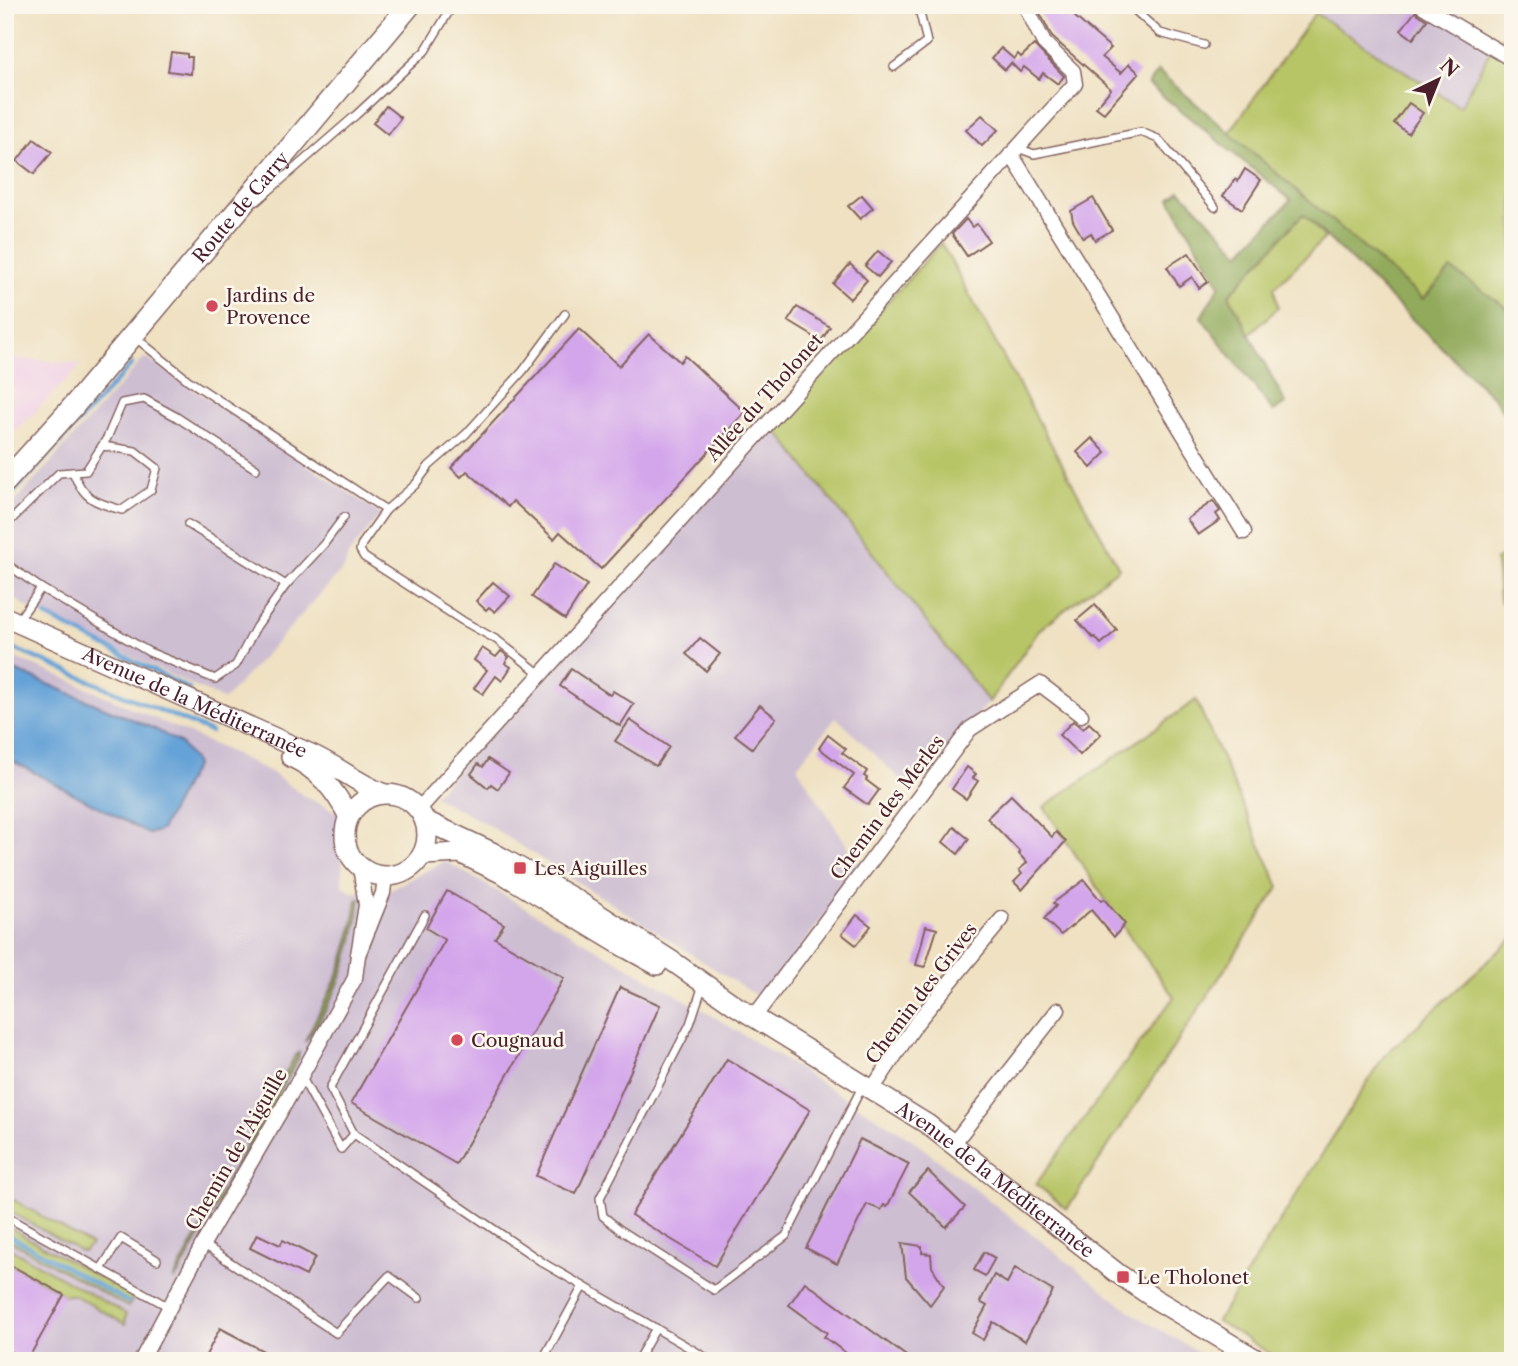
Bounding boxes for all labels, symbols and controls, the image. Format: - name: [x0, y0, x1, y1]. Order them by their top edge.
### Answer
- north arrow: [1402, 46, 1472, 116]
- text: N: [1435, 54, 1463, 82]
- street label: Route de Carry: [188, 147, 294, 268]
- place label: Jardins de Provence: [223, 284, 315, 329]
- marker: Jardins de Provence: [204, 298, 220, 314]
- street label: Allée du Tholonet: [700, 329, 828, 467]
- street label: Avenue de la Méditerranée: [78, 642, 311, 763]
- street label: Chemin des Merles: [826, 730, 949, 884]
- place label: Les Aiguilles: [534, 857, 647, 880]
- marker: Les Aiguilles: [512, 860, 528, 876]
- street label: Chemin des Grives: [861, 918, 982, 1068]
- place label: Cougnaud: [471, 1029, 565, 1052]
- marker: Cougnaud: [449, 1032, 465, 1048]
- street label: Chemin de l'Aiguille: [181, 1064, 292, 1234]
- street label: Avenue de la Méditerranée: [891, 1096, 1099, 1263]
- place label: Le Tholonet: [1137, 1266, 1249, 1289]
- marker: Le Tholonet: [1115, 1269, 1131, 1285]

